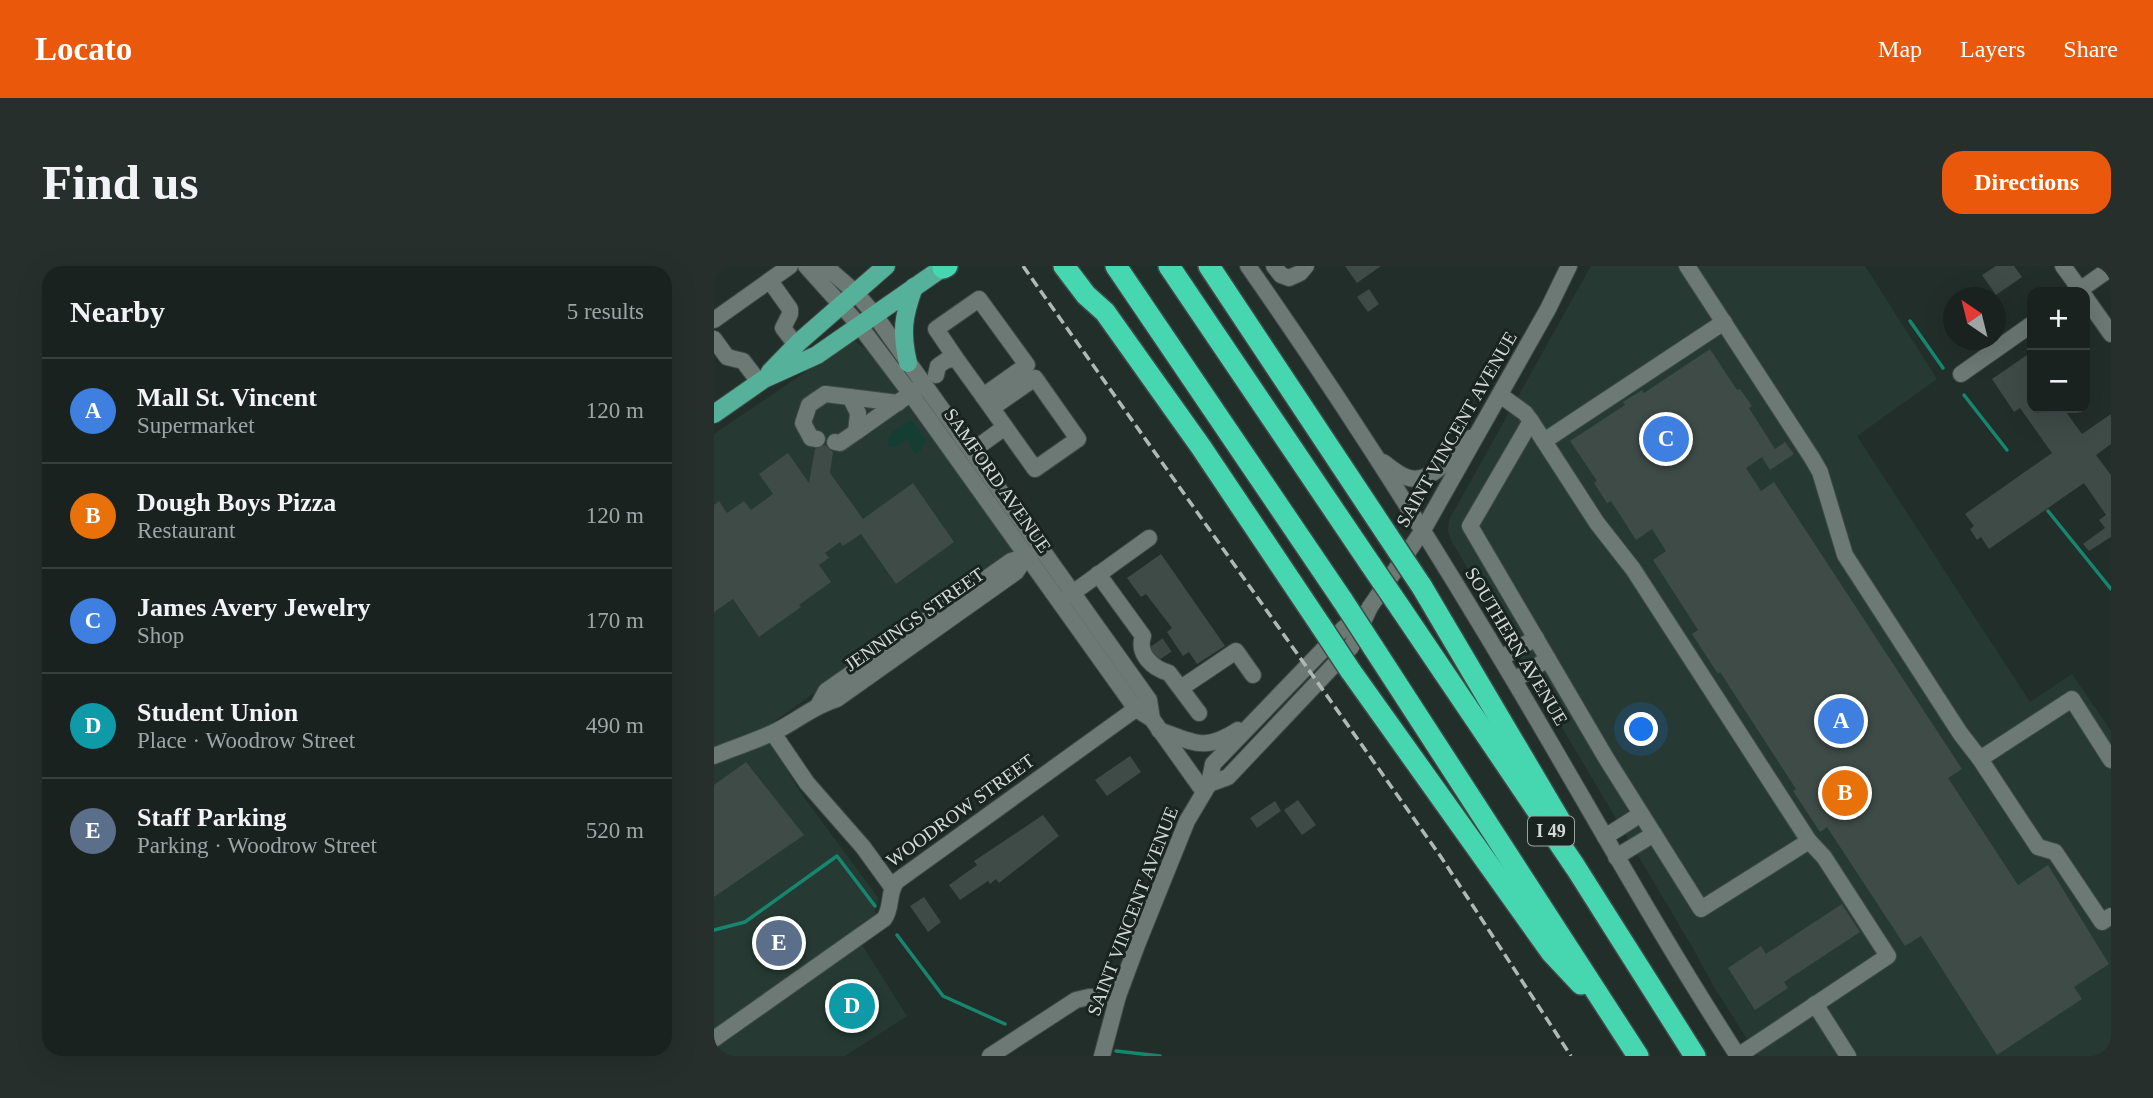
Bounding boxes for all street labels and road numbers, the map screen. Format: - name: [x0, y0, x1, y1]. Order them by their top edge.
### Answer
- street label: SAINT VINCENT AVENUE: [1392, 328, 1521, 531]
- street label: SAMFORD AVENUE: [940, 404, 1055, 556]
- street label: JENNINGS STREET: [841, 563, 988, 675]
- street label: SOUTHERN AVENUE: [1461, 563, 1572, 729]
- street label: WOODROW STREET: [882, 750, 1039, 871]
- street label: SAINT VINCENT AVENUE: [1083, 804, 1182, 1019]
- road number: I 49: [1528, 816, 1574, 846]

